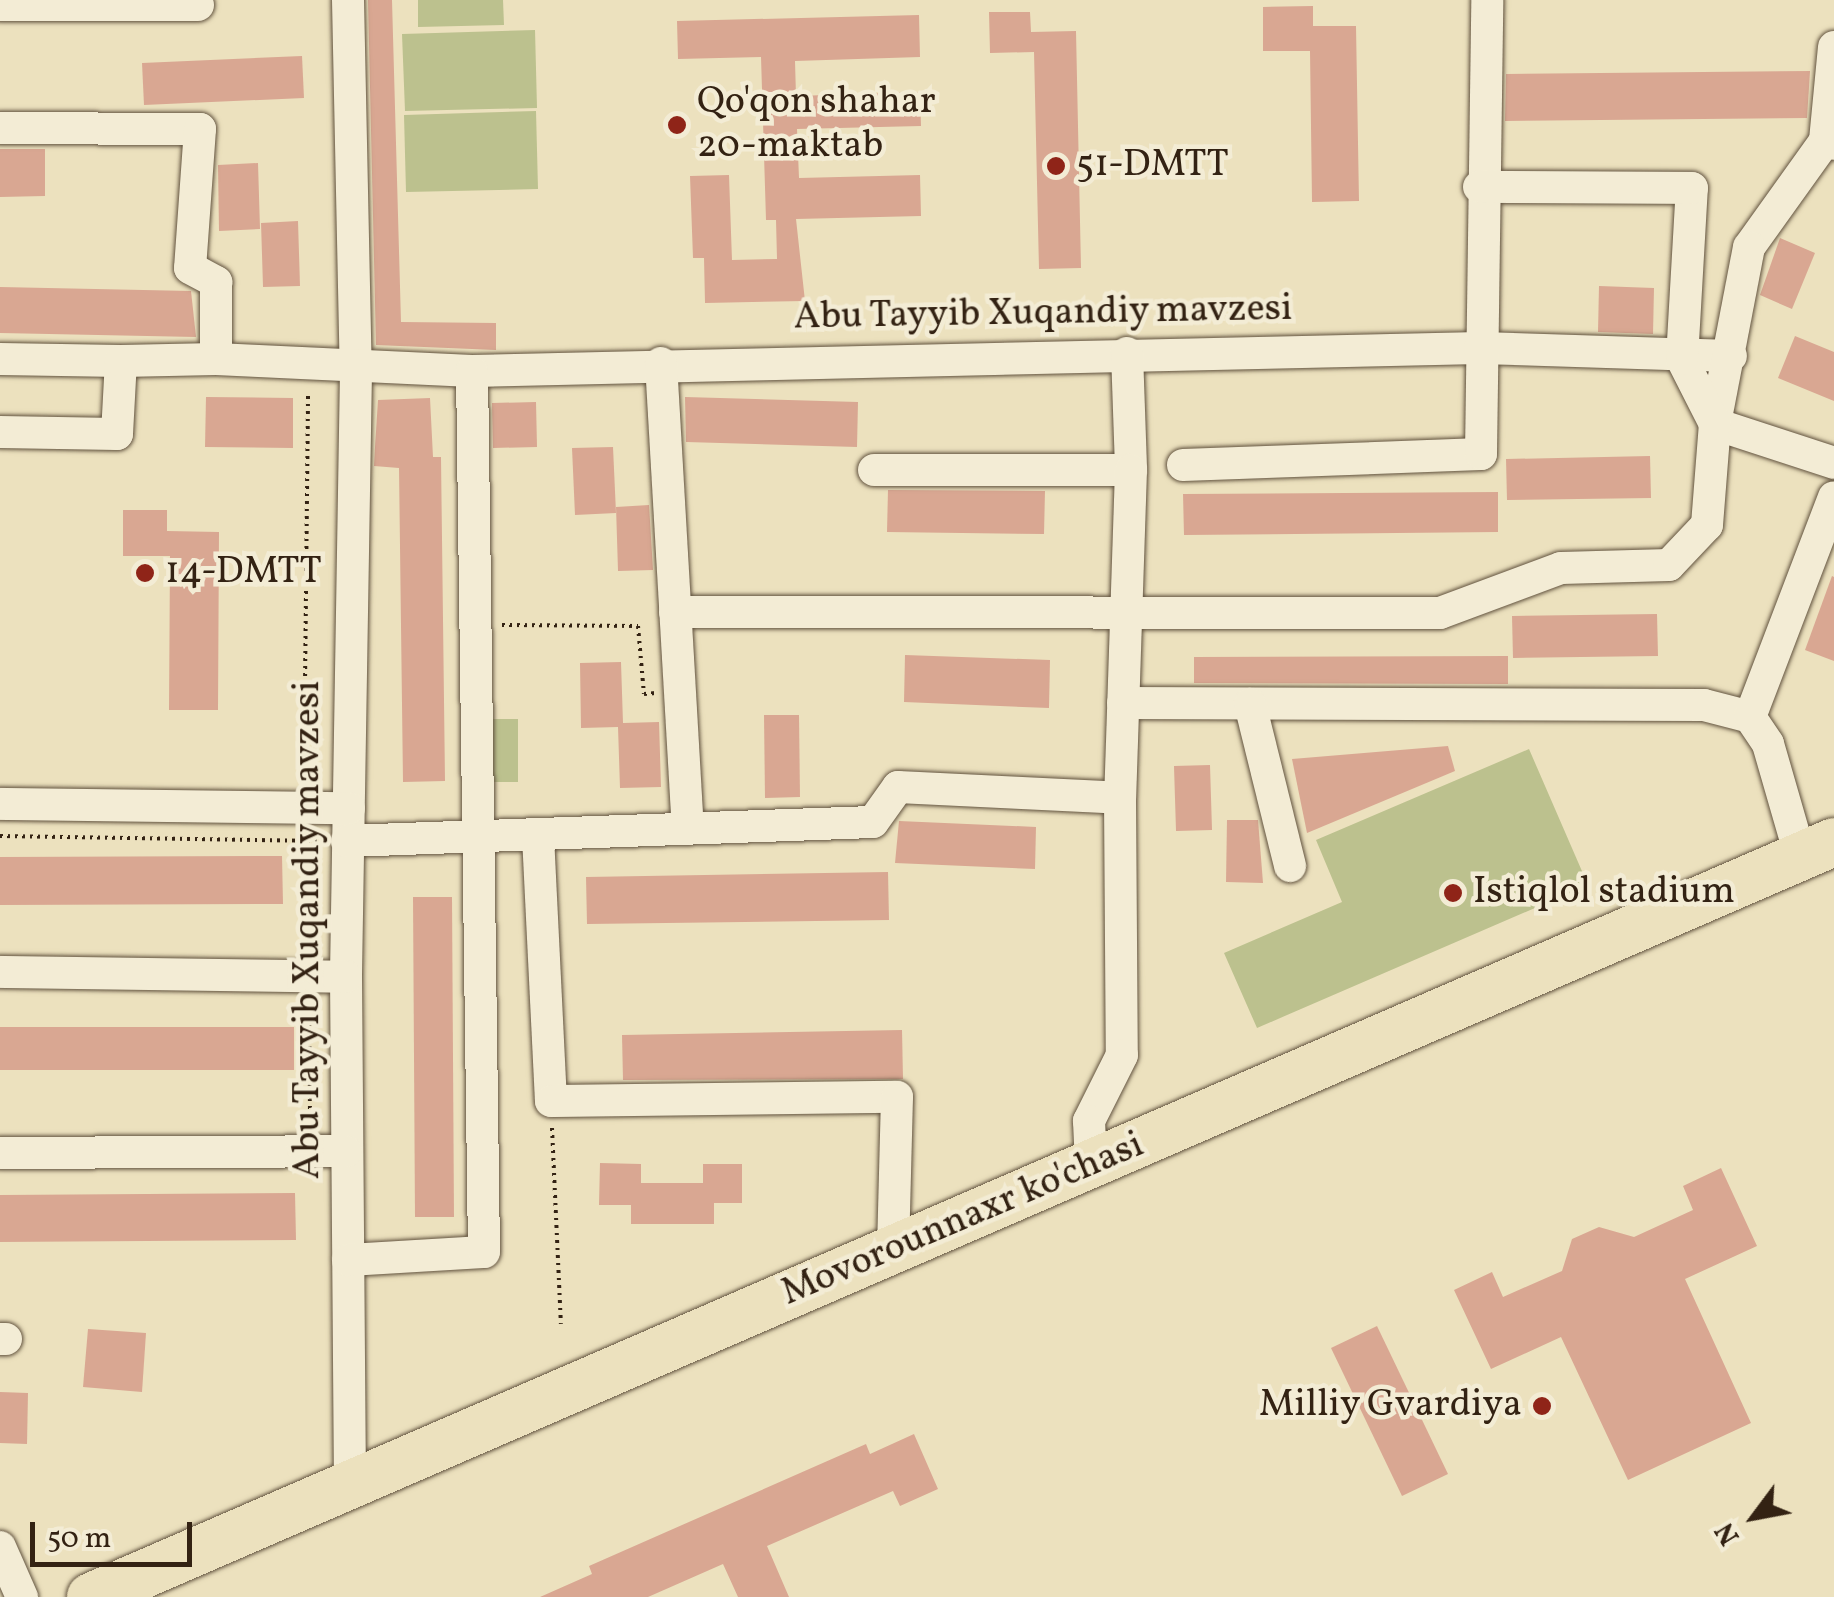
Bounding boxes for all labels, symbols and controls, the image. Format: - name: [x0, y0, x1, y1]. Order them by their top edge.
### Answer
- place label: Qo'qon shahar 20-maktab: [697, 80, 936, 170]
- marker: Qo'qon shahar 20-maktab: [666, 114, 688, 136]
- place label: 51-DMTT: [1076, 143, 1229, 189]
- marker: 51-DMTT: [1045, 155, 1067, 177]
- street label: Abu Tayyib Xuqandiy mavzesi: [792, 287, 1294, 341]
- place label: 14-DMTT: [165, 550, 322, 596]
- marker: 14-DMTT: [134, 562, 156, 584]
- street label: Abu Tayyib Xuqandiy mavzesi: [286, 680, 332, 1180]
- place label: Istiqlol stadium: [1473, 870, 1735, 916]
- marker: Istiqlol stadium: [1442, 882, 1464, 904]
- street label: Movorounnaxr ko'chasi: [775, 1123, 1151, 1317]
- place label: Milliy Gvardiya: [1258, 1383, 1522, 1429]
- marker: Milliy Gvardiya: [1531, 1395, 1553, 1417]
- north arrow: [1704, 1467, 1804, 1567]
- scale bar: [35, 1502, 198, 1564]
- text: N: [1706, 1514, 1750, 1552]
- text: 50 m: [47, 1518, 111, 1560]

